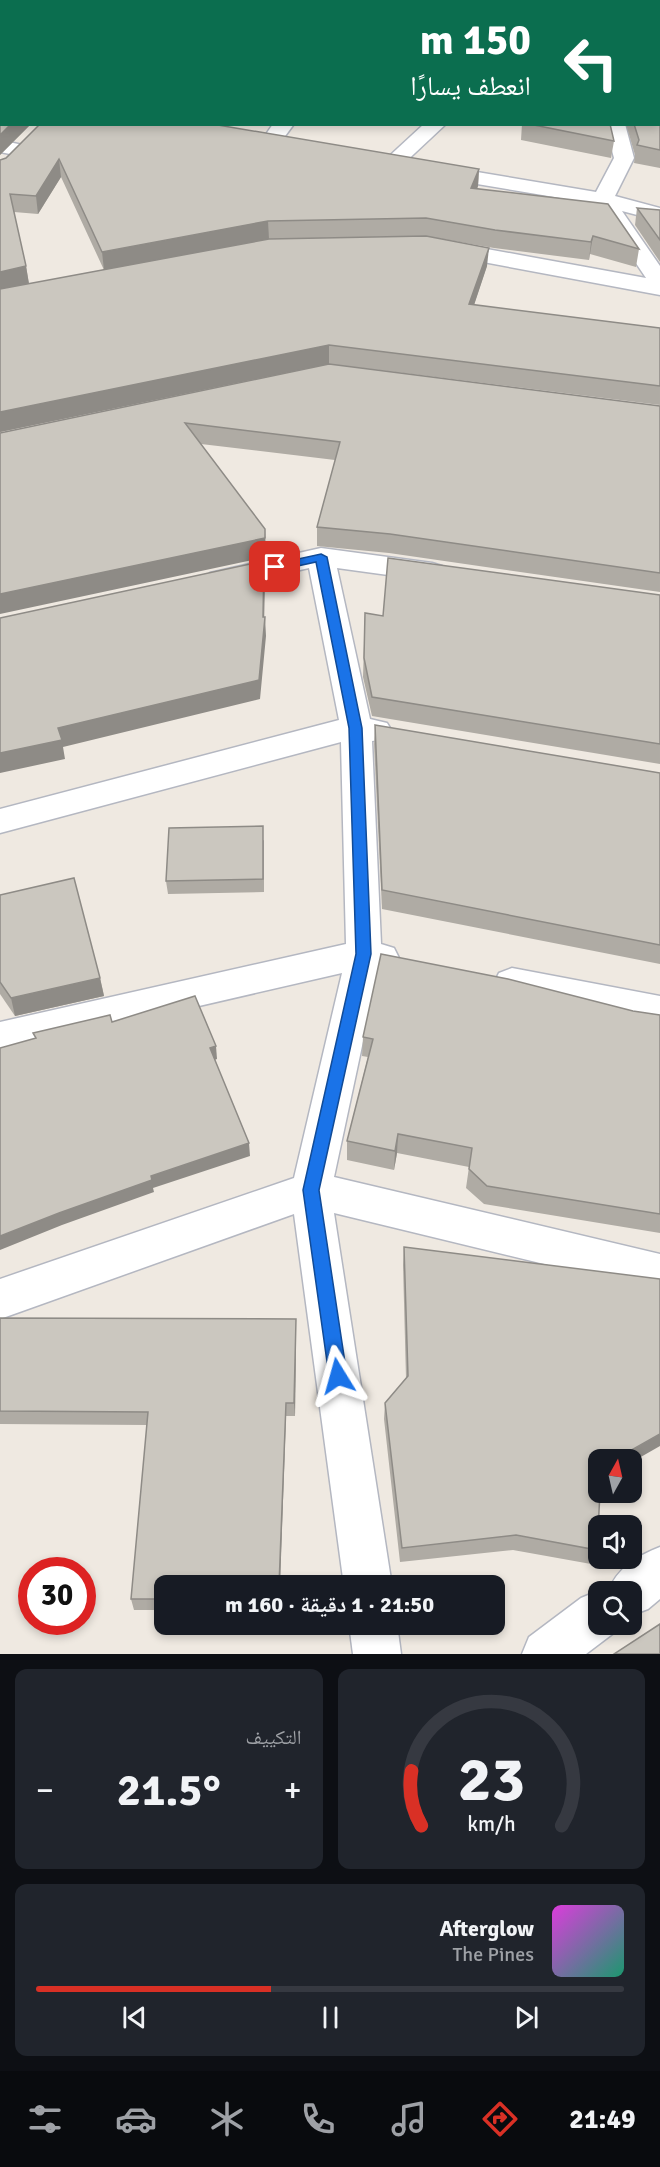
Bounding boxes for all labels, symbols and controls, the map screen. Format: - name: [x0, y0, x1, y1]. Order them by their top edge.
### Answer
- text: 150 m: [420, 15, 531, 66]
- icon: left: [552, 24, 630, 102]
- text: انعطف يسارًا: [410, 70, 531, 103]
- pin: [249, 541, 300, 592]
- icon: arrive: [258, 550, 291, 583]
- position arrow: [306, 1344, 370, 1408]
- north arrow: [588, 1449, 642, 1503]
- map controls: [588, 1449, 642, 1635]
- button: sound: [588, 1515, 642, 1569]
- speed limit sign: 30: [18, 1557, 96, 1635]
- button: search: [588, 1581, 642, 1635]
- text: 21:50 · 1 دقيقة · 160 m: [225, 1591, 434, 1618]
- text: التكييف: [245, 1725, 302, 1750]
- text: 23: [458, 1741, 525, 1818]
- text: 21.5°: [117, 1763, 221, 1818]
- text: −: [36, 1770, 54, 1811]
- text: +: [284, 1770, 301, 1811]
- text: km/h: [467, 1811, 516, 1837]
- text: Afterglow: [439, 1915, 534, 1942]
- text: The Pines: [452, 1942, 534, 1967]
- icon: previous: [118, 2001, 151, 2034]
- icon: pause: [314, 2001, 347, 2034]
- icon: next: [510, 2001, 543, 2034]
- icon: filters: [24, 2098, 66, 2140]
- icon: car: [115, 2098, 157, 2140]
- icon: climate: [206, 2098, 248, 2140]
- icon: phone: [297, 2098, 339, 2140]
- icon: music: [388, 2098, 430, 2140]
- icon: directions: [479, 2098, 521, 2140]
- text: 21:49: [569, 2103, 636, 2136]

